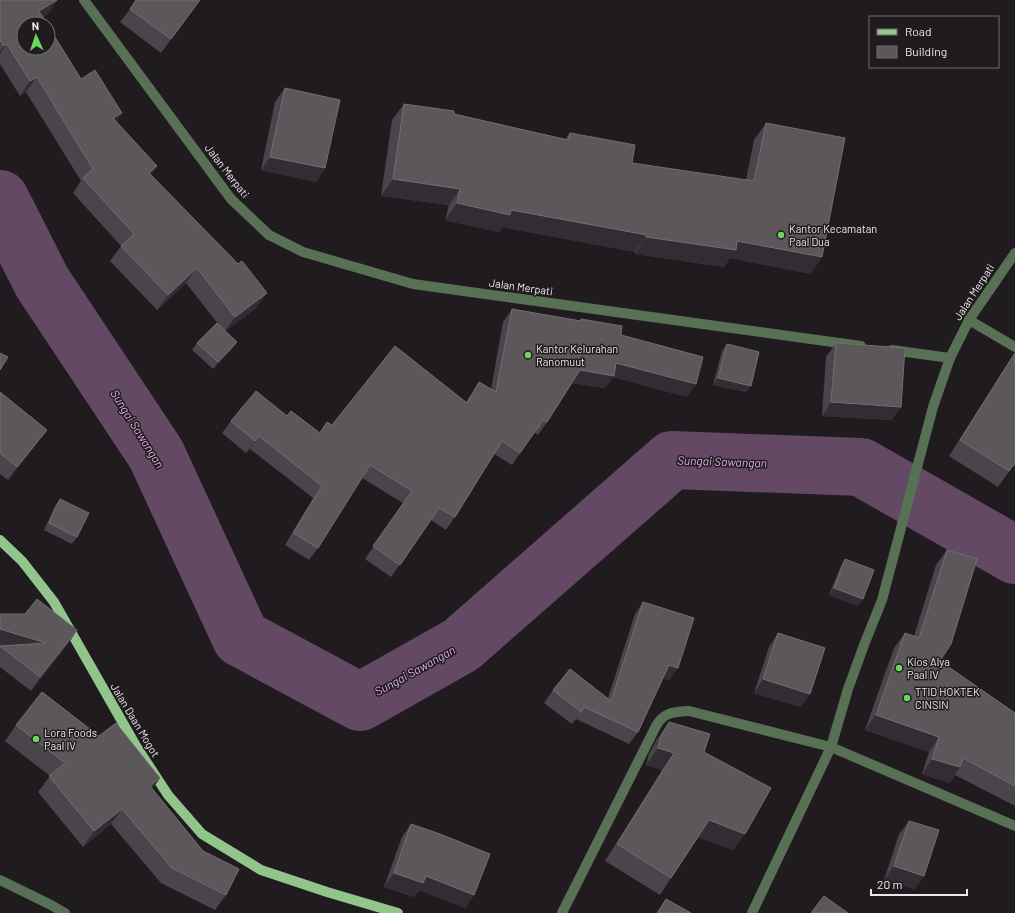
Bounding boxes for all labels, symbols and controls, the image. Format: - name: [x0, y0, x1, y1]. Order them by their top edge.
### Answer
- north arrow: [16, 16, 56, 56]
- legend: [869, 16, 999, 68]
- text: N: [31, 19, 39, 32]
- text: Road: [905, 24, 932, 38]
- text: Building: [905, 44, 947, 58]
- street label: Jalan Merpati: [202, 141, 252, 200]
- place label: Kantor Kecamatan Paal Dua: [789, 222, 877, 248]
- marker: Kantor Kecamatan Paal Dua: [776, 230, 786, 240]
- street label: Jalan Merpati: [951, 261, 997, 322]
- street label: Jalan Merpati: [488, 276, 554, 297]
- place label: Kantor Kelurahan Ranomuut: [536, 342, 618, 368]
- marker: Kantor Kelurahan Ranomuut: [523, 350, 533, 360]
- water label: Sungai Sawangan: [108, 387, 168, 470]
- water label: Sungai Sawangan: [677, 452, 767, 470]
- water label: Sungai Sawangan: [372, 642, 457, 698]
- place label: Kios Alya Paal IV: [907, 655, 950, 681]
- marker: Kios Alya Paal IV: [894, 663, 904, 673]
- street label: Jalan Daan Mogot: [108, 680, 163, 759]
- place label: TTID HOKTEK CINSIN: [915, 685, 980, 711]
- marker: TTID HOKTEK CINSIN: [902, 693, 912, 703]
- place label: Lora Foods Paal IV: [44, 726, 97, 752]
- marker: Lora Foods Paal IV: [31, 734, 41, 744]
- scale bar: [871, 871, 967, 897]
- text: 20 m: [877, 877, 903, 891]

